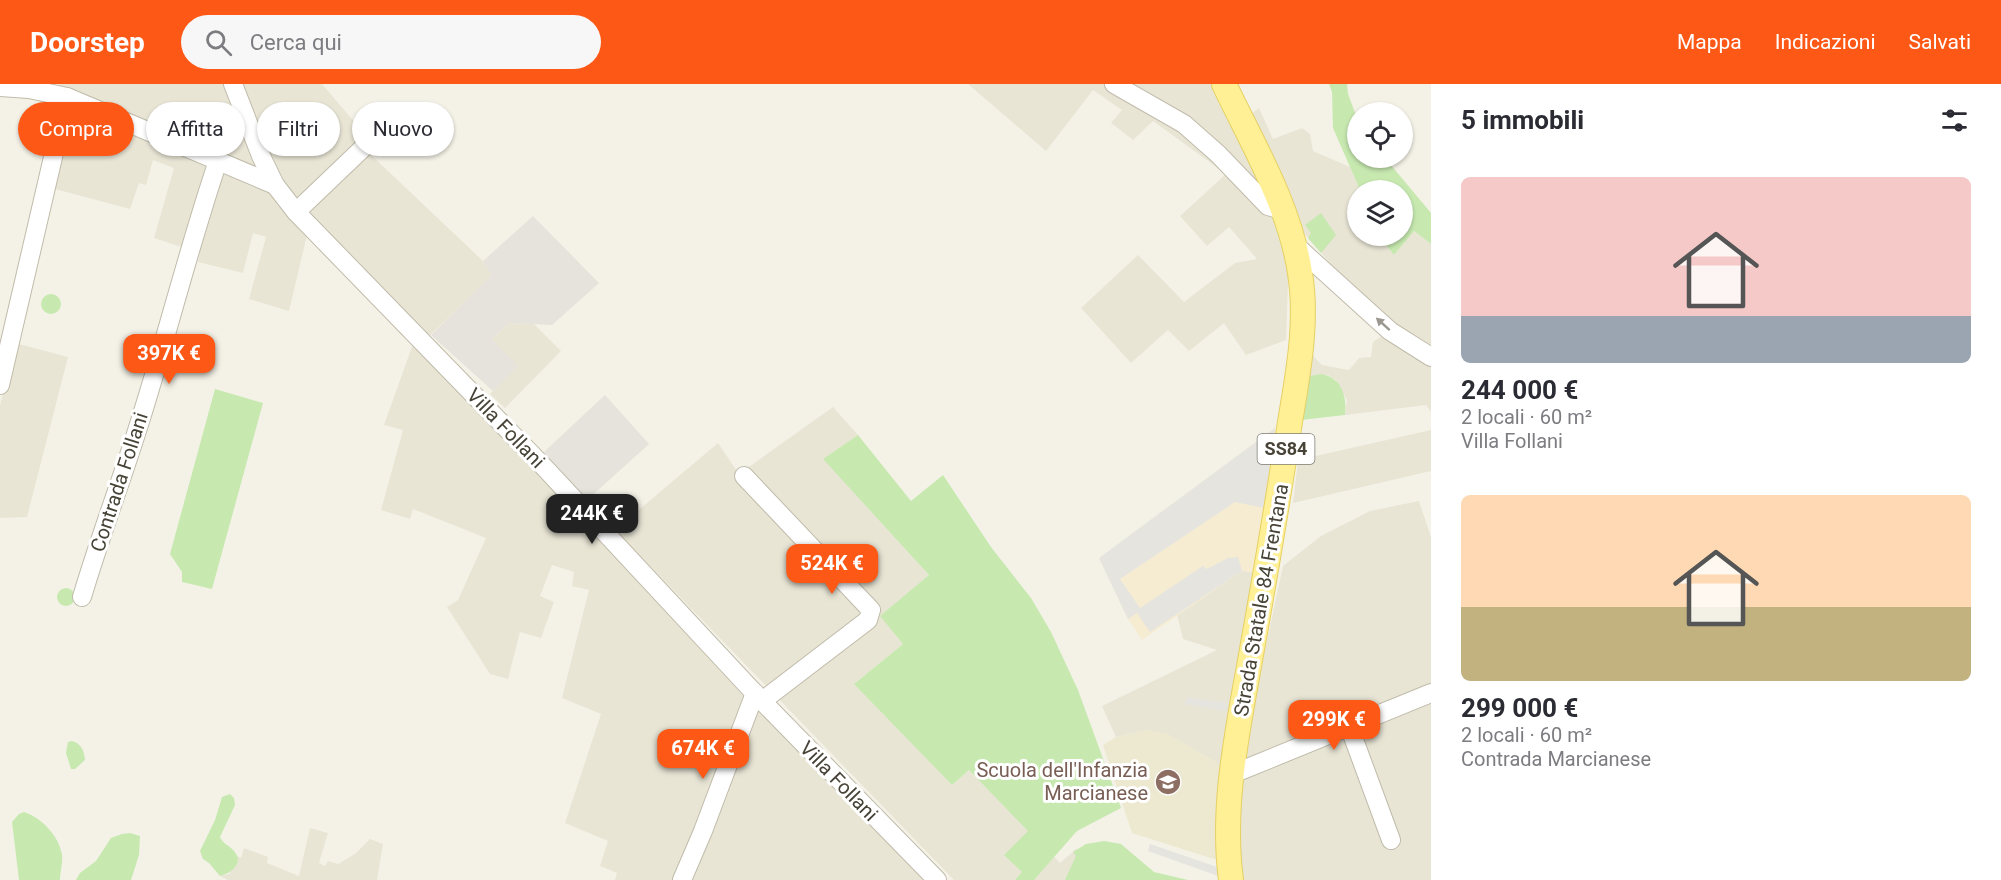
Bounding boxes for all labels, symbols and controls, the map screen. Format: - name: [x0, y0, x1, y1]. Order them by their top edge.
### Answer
- search box: [181, 15, 601, 69]
- text: Doorstep: [30, 26, 145, 59]
- icon: search: [202, 26, 235, 59]
- text: Cerca qui: [250, 30, 342, 55]
- text: Mappa: [1677, 30, 1742, 54]
- text: Indicazioni: [1775, 30, 1876, 54]
- text: Salvati: [1909, 30, 1971, 54]
- chip: Compra: [18, 102, 134, 156]
- chip: Affitta: [146, 102, 245, 156]
- chip: Filtri: [257, 102, 340, 156]
- chip: Nuovo: [352, 102, 454, 156]
- map controls: [1347, 102, 1413, 246]
- button: locate: [1347, 102, 1413, 168]
- icon: filters: [1938, 104, 1971, 137]
- text: 5 immobili: [1461, 105, 1584, 135]
- button: layers: [1347, 180, 1413, 246]
- icon: home: [1662, 216, 1770, 324]
- one-way arrow: [1376, 318, 1391, 331]
- pin: 397K €: [120, 334, 218, 385]
- text: 397K €: [137, 341, 201, 365]
- text: 244 000 €: [1461, 375, 1578, 405]
- street label: Villa Follani: [462, 383, 550, 473]
- text: 2 locali · 60 m²: [1461, 405, 1592, 429]
- street label: Contrada Follani: [85, 409, 153, 555]
- text: Villa Follani: [1461, 429, 1563, 453]
- road number: SS84: [1258, 434, 1314, 464]
- street label: Strada Statale 84 Frentana: [1229, 482, 1293, 718]
- pin: 244K €: [543, 494, 641, 545]
- text: 244K €: [560, 501, 624, 525]
- icon: home: [1662, 534, 1770, 642]
- pin: 524K €: [783, 544, 881, 595]
- text: 524K €: [800, 551, 864, 575]
- text: 299 000 €: [1461, 693, 1578, 723]
- pin: 299K €: [1285, 700, 1383, 751]
- text: 299K €: [1302, 707, 1366, 731]
- text: 2 locali · 60 m²: [1461, 723, 1592, 747]
- pin: 674K €: [654, 729, 752, 780]
- text: 674K €: [671, 736, 735, 760]
- street label: Villa Follani: [795, 736, 883, 826]
- text: Contrada Marcianese: [1461, 747, 1651, 771]
- place label: Scuola dell'Infanzia Marcianese: [976, 758, 1148, 805]
- school or university icon: Scuola dell'Infanzia Marcianese: [1153, 767, 1183, 797]

